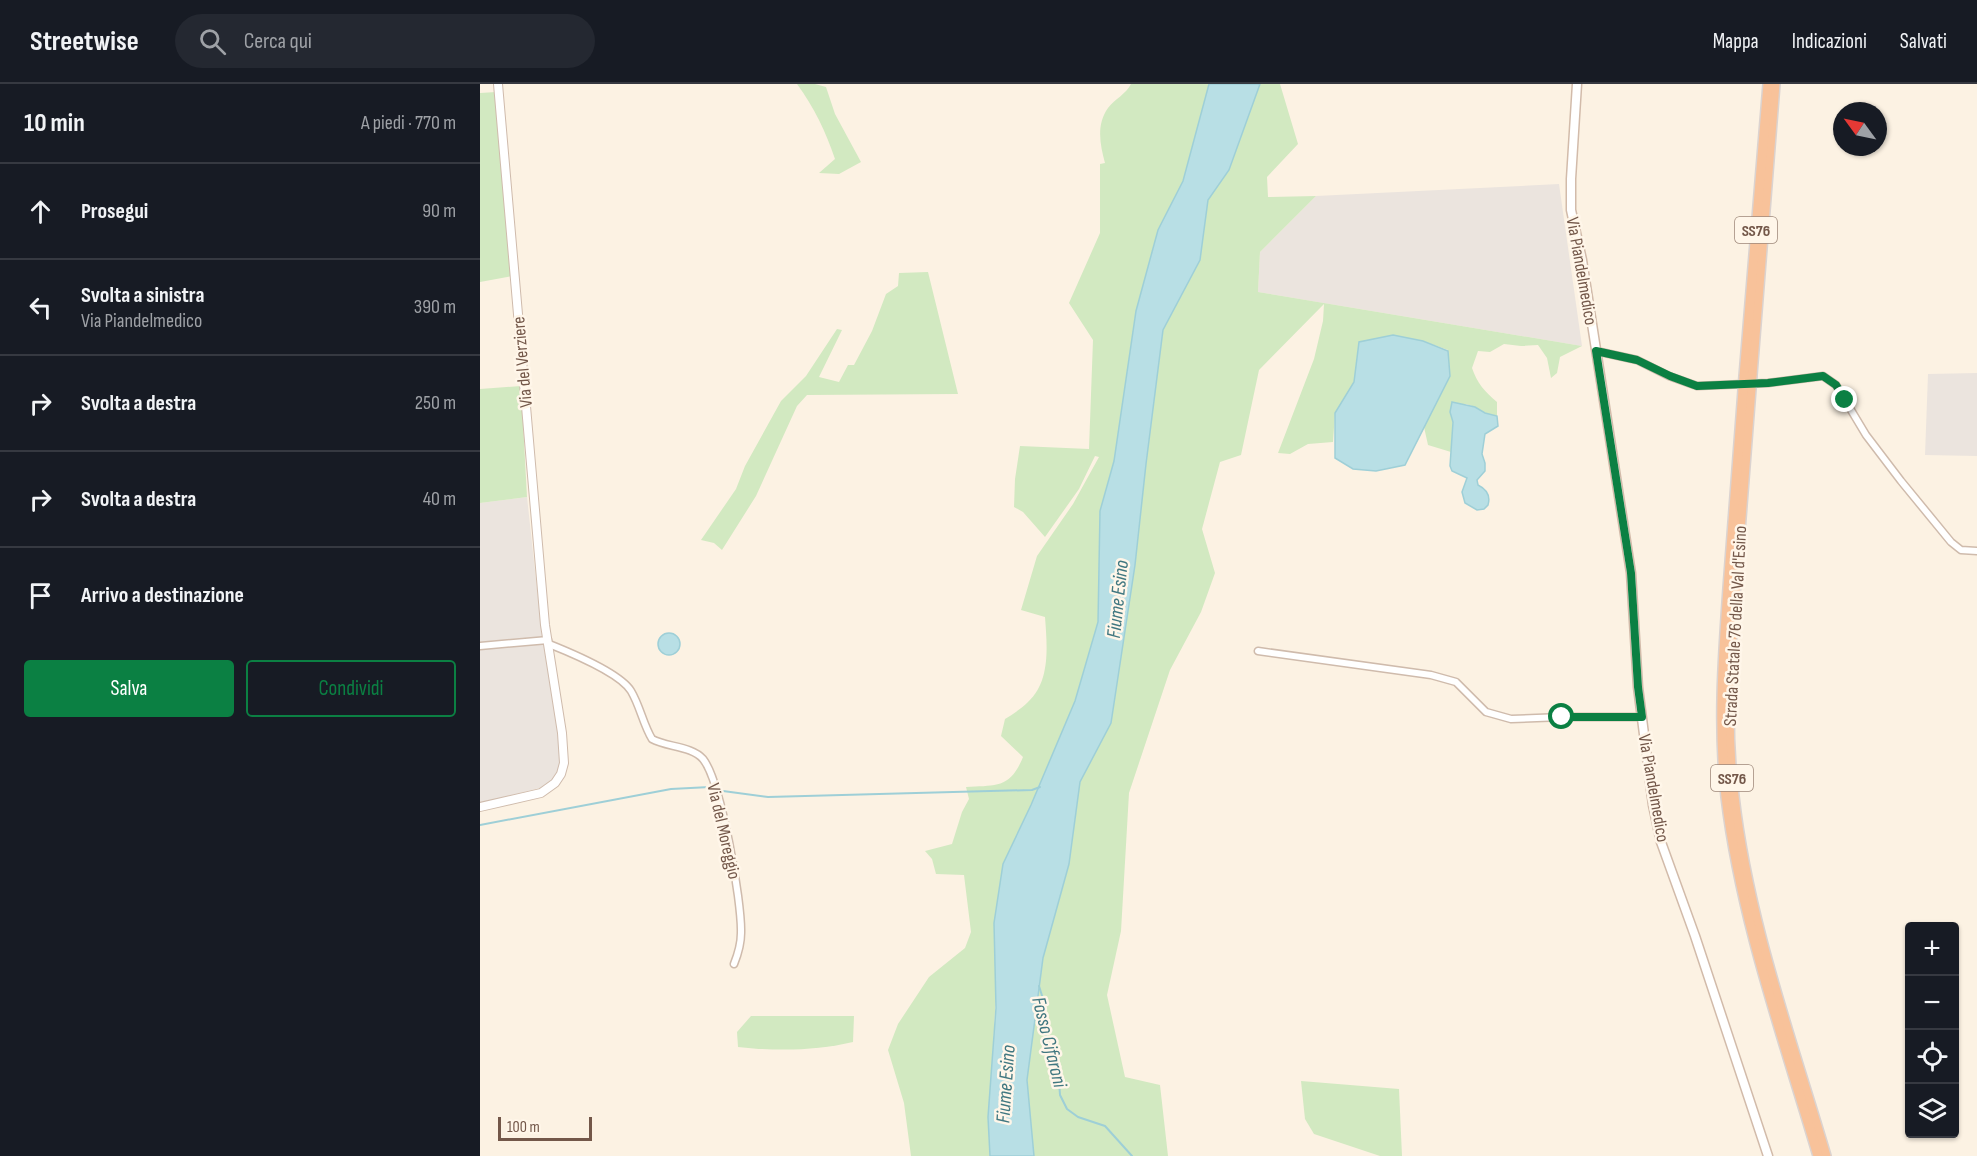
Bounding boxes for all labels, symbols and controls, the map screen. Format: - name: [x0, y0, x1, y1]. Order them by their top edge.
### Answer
- search box: [175, 14, 595, 68]
- text: Streetwise: [30, 25, 139, 58]
- icon: search: [196, 25, 229, 58]
- text: Cerca qui: [244, 28, 312, 55]
- text: Mappa: [1713, 29, 1759, 54]
- text: Indicazioni: [1792, 29, 1867, 54]
- text: Salvati: [1900, 29, 1947, 54]
- north arrow: [1833, 102, 1887, 156]
- text: 10 min: [24, 108, 85, 139]
- text: A piedi · 770 m: [361, 111, 456, 135]
- icon: ahead: [24, 195, 57, 228]
- text: Prosegui: [81, 198, 148, 225]
- text: 90 m: [422, 199, 456, 223]
- street label: Via Piandelmedico: [1562, 216, 1601, 327]
- road number: SS76: [1735, 217, 1777, 243]
- text: Svolta a sinistra: [81, 282, 204, 309]
- icon: left: [24, 291, 57, 324]
- text: 390 m: [414, 295, 456, 319]
- text: Via Piandelmedico: [81, 309, 202, 333]
- street label: Via del Verziere: [508, 316, 537, 408]
- route end: [1831, 386, 1857, 412]
- icon: right: [24, 387, 57, 420]
- text: Svolta a destra: [81, 390, 196, 417]
- text: 250 m: [415, 391, 456, 415]
- icon: right: [24, 483, 57, 516]
- text: Svolta a destra: [81, 486, 196, 513]
- text: 40 m: [423, 487, 456, 511]
- street label: Strada Statale 76 della Val d'Esino: [1720, 525, 1751, 727]
- water label: Fiume Esino: [1102, 559, 1134, 639]
- icon: arrive: [24, 579, 57, 612]
- text: Arrivo a destinazione: [81, 582, 244, 609]
- button: Salva: [24, 660, 234, 717]
- button: Condividi: [246, 660, 456, 717]
- route start: [1548, 703, 1574, 729]
- street label: Via Piandelmedico: [1634, 733, 1673, 844]
- road number: SS76: [1711, 765, 1753, 791]
- street label: Via del Moreggio: [702, 781, 745, 881]
- map controls: [1905, 922, 1959, 1138]
- button: +: [1905, 922, 1959, 976]
- button: −: [1905, 976, 1959, 1030]
- water label: Fosso Cifaroni: [1026, 994, 1072, 1091]
- button: locate: [1905, 1030, 1959, 1084]
- water label: Fiume Esino: [991, 1044, 1021, 1124]
- button: layers: [1905, 1084, 1959, 1138]
- scale bar: [498, 1114, 592, 1142]
- text: 100 m: [507, 1118, 540, 1137]

